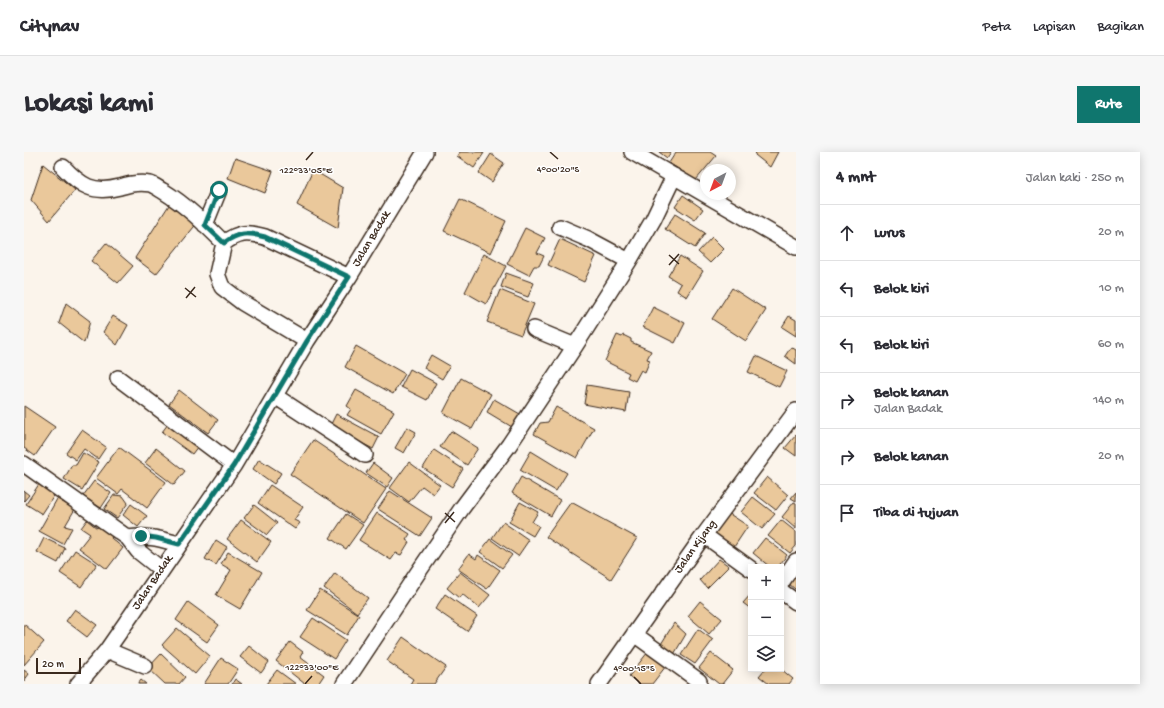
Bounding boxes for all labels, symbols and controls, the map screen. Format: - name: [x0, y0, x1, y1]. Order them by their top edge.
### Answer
- text: Citynav: [20, 16, 79, 39]
- text: Peta: [983, 19, 1011, 36]
- text: Lapisan: [1033, 19, 1075, 36]
- text: Bagikan: [1097, 19, 1144, 36]
- button: Rute: [1077, 86, 1140, 123]
- text: Lokasi kami: [24, 88, 154, 121]
- text: 4°00'20"S: [537, 164, 580, 176]
- north arrow: [700, 164, 736, 200]
- text: 122°33'05"E: [279, 165, 333, 177]
- text: 4 mnt: [836, 168, 875, 188]
- text: Jalan kaki · 250 m: [1026, 171, 1124, 186]
- route start: [210, 181, 228, 199]
- street label: Jalan Badak: [350, 207, 395, 269]
- icon: ahead: [836, 222, 858, 244]
- text: Lurus: [874, 224, 904, 242]
- text: 20 m: [1098, 225, 1124, 240]
- icon: left: [836, 278, 858, 300]
- text: Belok kiri: [874, 280, 929, 298]
- text: 10 m: [1099, 281, 1124, 296]
- icon: left: [836, 334, 858, 356]
- text: Belok kiri: [874, 336, 929, 354]
- text: 60 m: [1098, 337, 1124, 352]
- text: Belok kanan: [874, 384, 948, 402]
- icon: right: [836, 390, 858, 412]
- text: 140 m: [1093, 393, 1124, 408]
- text: Jalan Badak: [874, 402, 942, 417]
- icon: right: [836, 446, 858, 468]
- text: Belok kanan: [874, 448, 948, 466]
- text: 20 m: [1098, 449, 1124, 464]
- icon: arrive: [836, 502, 858, 524]
- text: Tiba di tujuan: [874, 504, 958, 522]
- street label: Jalan Kijang: [672, 517, 720, 577]
- route end: [132, 527, 150, 545]
- street label: Jalan Badak: [130, 552, 177, 613]
- map controls: [748, 564, 784, 672]
- button: +: [748, 564, 784, 600]
- button: −: [748, 600, 784, 636]
- button: layers: [748, 636, 784, 672]
- scale bar: [36, 656, 81, 675]
- text: 20 m: [42, 659, 64, 671]
- text: 122°33'00"E: [284, 662, 339, 674]
- text: 4°00'15"S: [613, 663, 655, 675]

